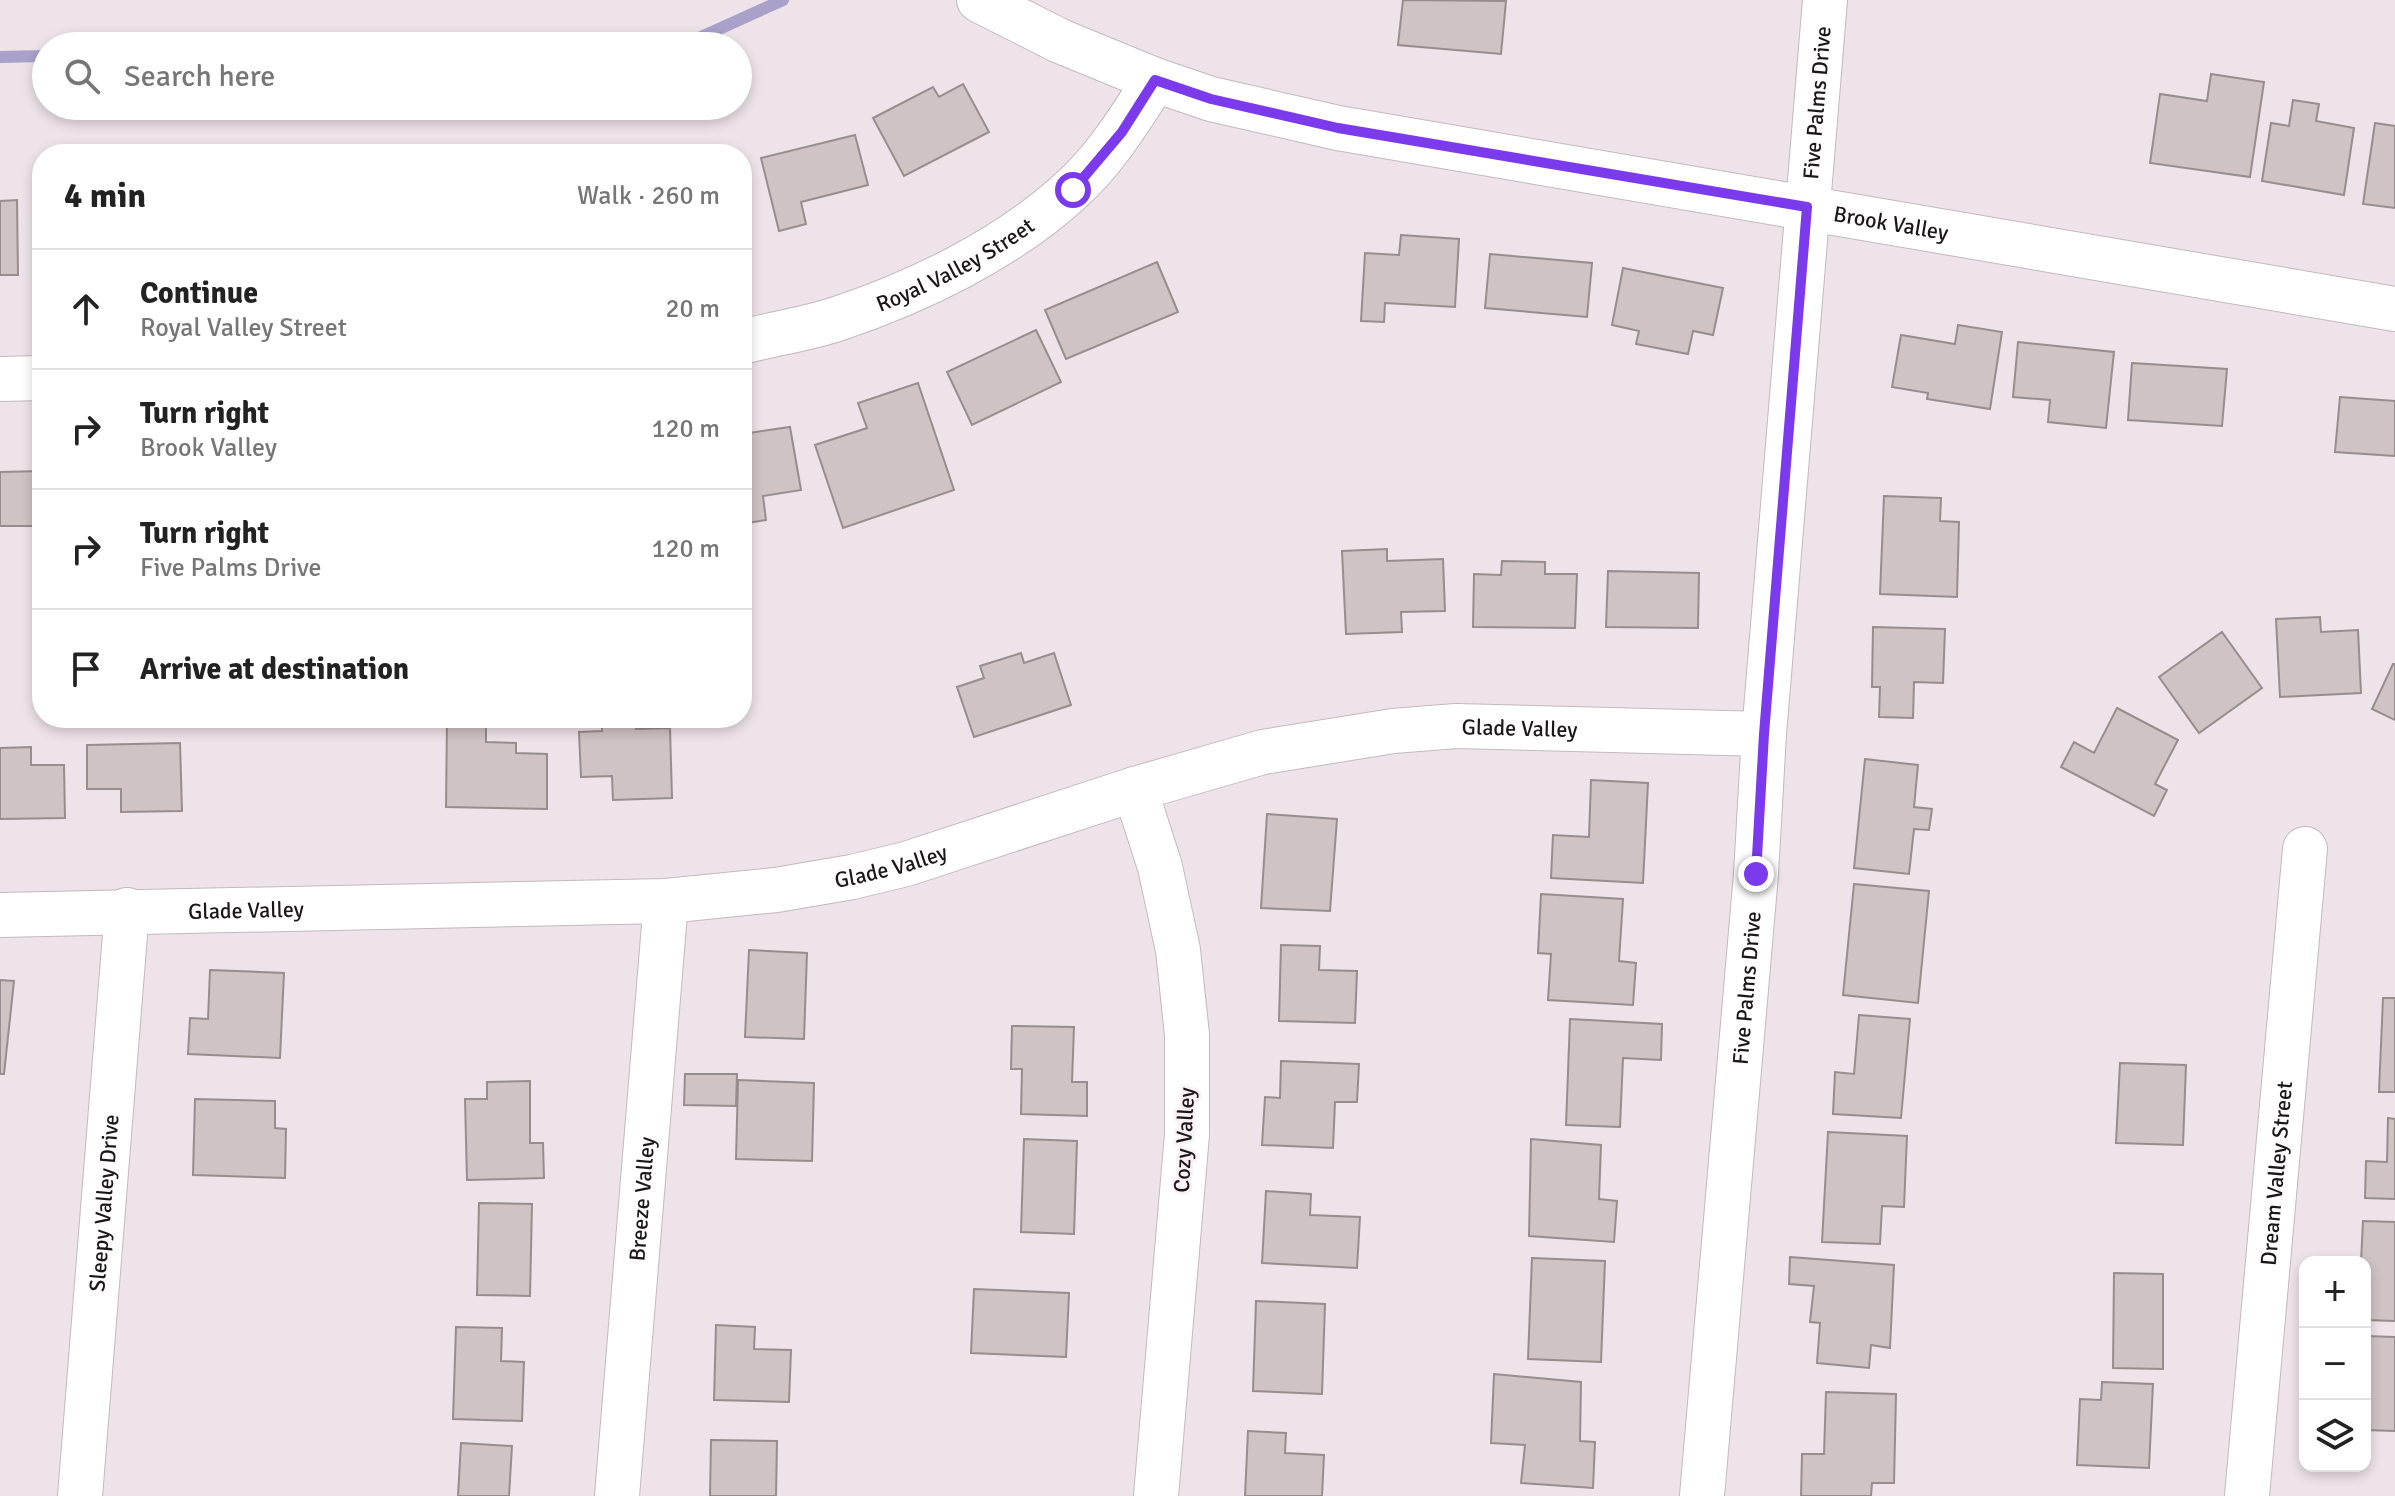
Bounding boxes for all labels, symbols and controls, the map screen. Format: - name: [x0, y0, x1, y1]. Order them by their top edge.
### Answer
- street label: Five Palms Drive: [1797, 25, 1836, 180]
- search box: [32, 32, 752, 120]
- icon: search: [60, 54, 104, 98]
- text: Search here: [124, 58, 275, 95]
- route start: [1055, 172, 1091, 208]
- text: 4 min: [64, 175, 146, 217]
- text: Walk · 260 m: [577, 180, 720, 212]
- street label: Brook Valley: [1832, 200, 1951, 246]
- street label: Royal Valley Street: [872, 211, 1040, 317]
- text: Continue: [140, 275, 258, 312]
- icon: ahead: [64, 287, 108, 331]
- text: 20 m: [665, 293, 720, 325]
- text: Royal Valley Street: [140, 312, 347, 344]
- text: Turn right: [140, 395, 269, 432]
- icon: right: [64, 407, 108, 451]
- text: 120 m: [651, 413, 720, 445]
- text: Brook Valley: [140, 432, 277, 464]
- text: Turn right: [140, 515, 269, 552]
- icon: right: [64, 527, 108, 571]
- text: 120 m: [651, 533, 720, 565]
- text: Five Palms Drive: [140, 552, 322, 584]
- icon: arrive: [64, 647, 108, 691]
- text: Arrive at destination: [140, 651, 409, 688]
- street label: Glade Valley: [1461, 713, 1578, 743]
- street label: Glade Valley: [832, 838, 951, 893]
- route end: [1738, 856, 1774, 892]
- street label: Glade Valley: [188, 895, 305, 925]
- street label: Five Palms Drive: [1726, 910, 1766, 1066]
- street label: Dream Valley Street: [2254, 1080, 2298, 1267]
- street label: Cozy Valley: [1168, 1086, 1200, 1193]
- street label: Sleepy Valley Drive: [83, 1113, 124, 1293]
- street label: Breeze Valley: [623, 1135, 660, 1262]
- map controls: [2299, 1256, 2371, 1472]
- button: +: [2299, 1256, 2371, 1328]
- button: −: [2299, 1328, 2371, 1400]
- button: layers: [2299, 1400, 2371, 1472]

